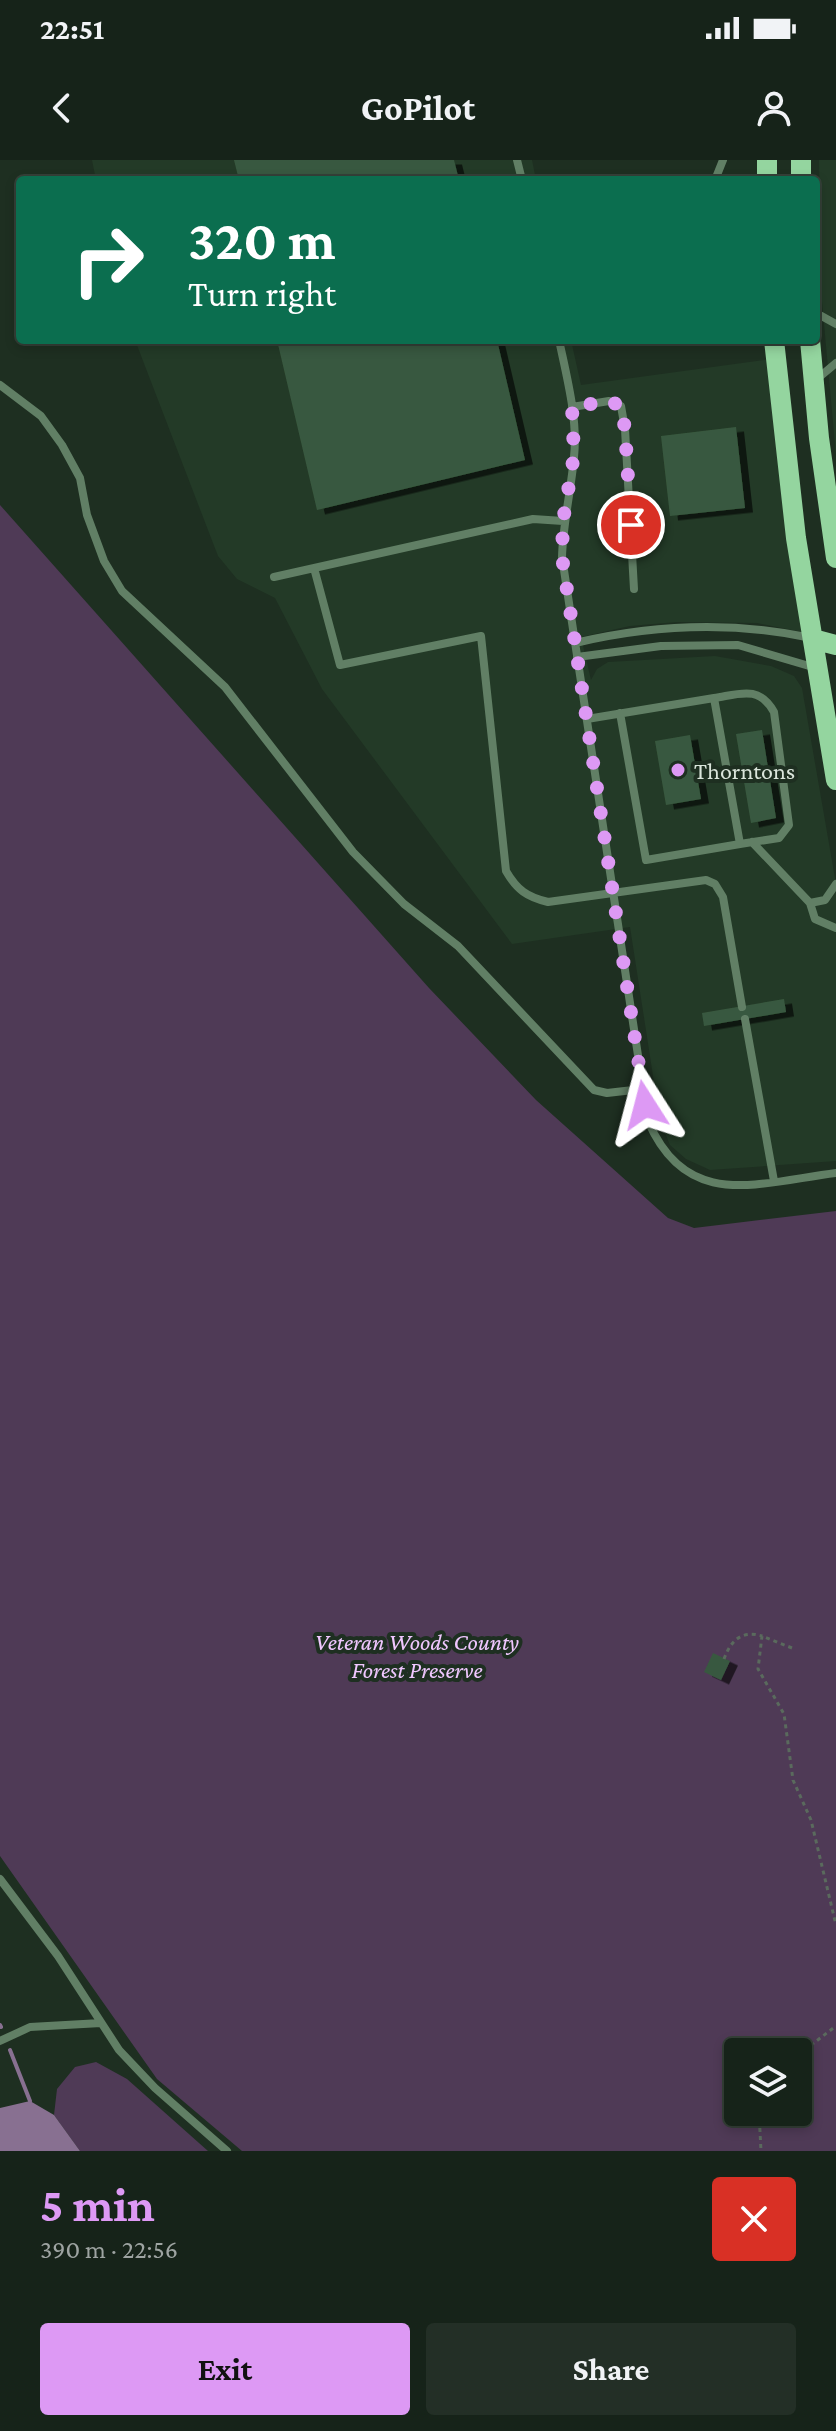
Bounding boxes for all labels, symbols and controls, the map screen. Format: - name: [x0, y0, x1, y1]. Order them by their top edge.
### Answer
- text: 22:51: [40, 12, 104, 45]
- icon: back: [40, 86, 84, 130]
- icon: person: [752, 86, 796, 130]
- text: GoPilot: [361, 88, 475, 128]
- icon: right: [56, 208, 160, 312]
- text: 320 m: [188, 209, 336, 271]
- text: Turn right: [188, 274, 336, 314]
- pin: [597, 491, 665, 559]
- icon: arrive: [609, 503, 653, 547]
- place label: Thorntons: [694, 757, 795, 784]
- marker: Thorntons: [669, 761, 687, 779]
- position arrow: [603, 1063, 687, 1147]
- park label: Veteran Woods County Forest Preserve: [315, 1628, 519, 1683]
- map controls: [724, 2038, 812, 2126]
- button: layers: [724, 2038, 812, 2126]
- button: close: [712, 2177, 796, 2261]
- text: 5 min: [40, 2178, 155, 2231]
- text: 390 m · 22:56: [40, 2235, 178, 2264]
- button: Exit: [40, 2323, 410, 2415]
- button: Share: [426, 2323, 796, 2415]

